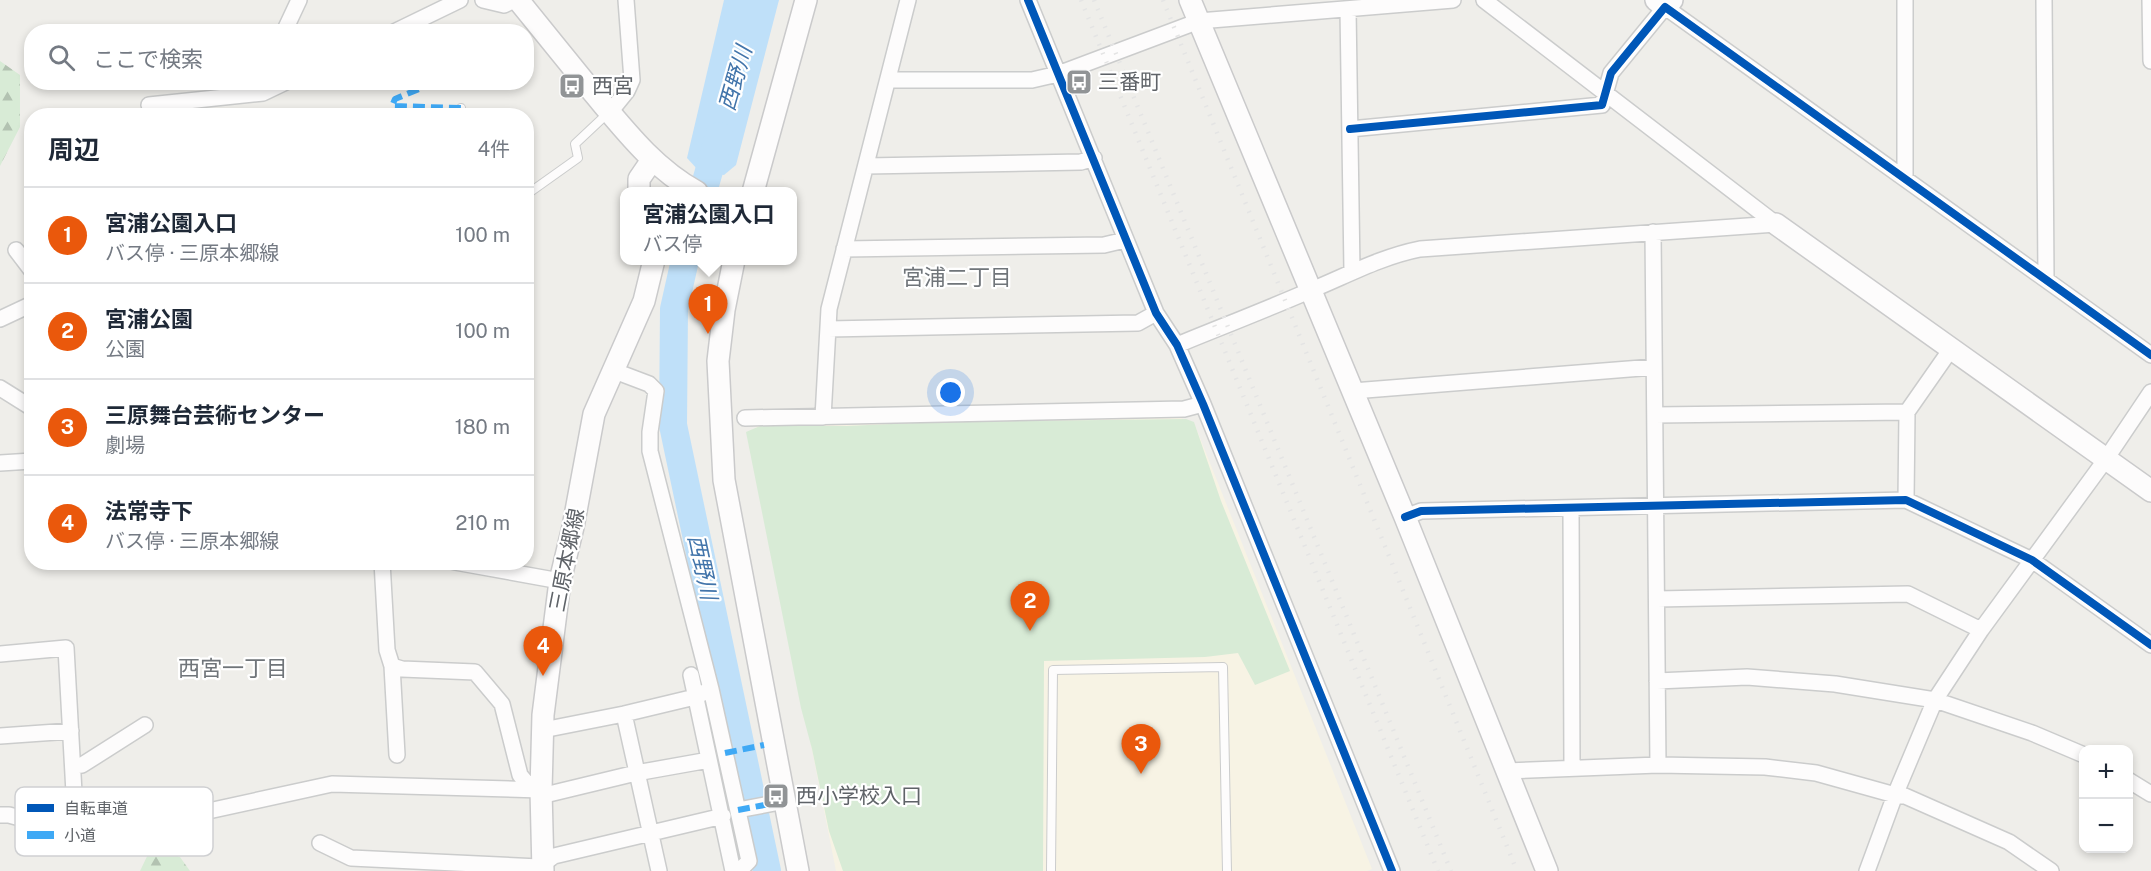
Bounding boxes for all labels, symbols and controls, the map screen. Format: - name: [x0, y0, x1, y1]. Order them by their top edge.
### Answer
- search box: [24, 24, 534, 90]
- icon: search: [45, 41, 78, 74]
- water label: 西野川: [713, 41, 757, 113]
- text: ここで検索: [93, 46, 203, 72]
- bus stop icon: 三番町: [1064, 67, 1094, 97]
- place label: 三番町: [1098, 69, 1161, 94]
- bus stop icon: 西宮: [557, 71, 587, 101]
- place label: 西宮: [592, 73, 634, 98]
- text: 周辺: [48, 134, 100, 165]
- text: 4件: [477, 137, 510, 161]
- popup: [620, 187, 797, 265]
- text: 宮浦公園入口: [642, 201, 775, 227]
- text: 宮浦公園入口: [105, 210, 237, 236]
- text: 1: [63, 223, 72, 247]
- text: 100 m: [455, 223, 510, 247]
- text: バス停: [642, 232, 702, 256]
- text: バス停 · 三原本郷線: [105, 241, 279, 265]
- district label: 宮浦二丁目: [902, 264, 1012, 290]
- pin: 1: [688, 284, 728, 334]
- text: 宮浦公園: [105, 306, 193, 332]
- text: 2: [61, 319, 74, 343]
- text: 100 m: [455, 319, 510, 343]
- text: 公園: [105, 337, 145, 361]
- your location: [936, 378, 965, 407]
- text: 三原舞台芸術センター: [105, 402, 325, 428]
- text: 3: [61, 415, 74, 439]
- text: 180 m: [455, 415, 510, 439]
- text: 劇場: [105, 433, 145, 457]
- text: 法常寺下: [105, 498, 193, 524]
- street label: 三原本郷線: [544, 506, 589, 614]
- text: 4: [61, 511, 74, 535]
- text: 210 m: [456, 511, 510, 535]
- text: バス停 · 三原本郷線: [105, 529, 279, 553]
- water label: 西野川: [683, 532, 723, 604]
- pin: 2: [1010, 582, 1050, 631]
- pin: 4: [524, 626, 562, 676]
- district label: 西宮一丁目: [178, 655, 288, 681]
- pin: 3: [1122, 724, 1160, 774]
- map controls: [2079, 745, 2133, 853]
- button: +: [2079, 745, 2133, 799]
- bus stop icon: 西小学校入口: [761, 781, 791, 811]
- place label: 西小学校入口: [796, 783, 922, 808]
- legend: [15, 787, 213, 856]
- text: 自転車道: [64, 799, 128, 818]
- button: −: [2079, 799, 2133, 853]
- text: 小道: [64, 826, 96, 845]

